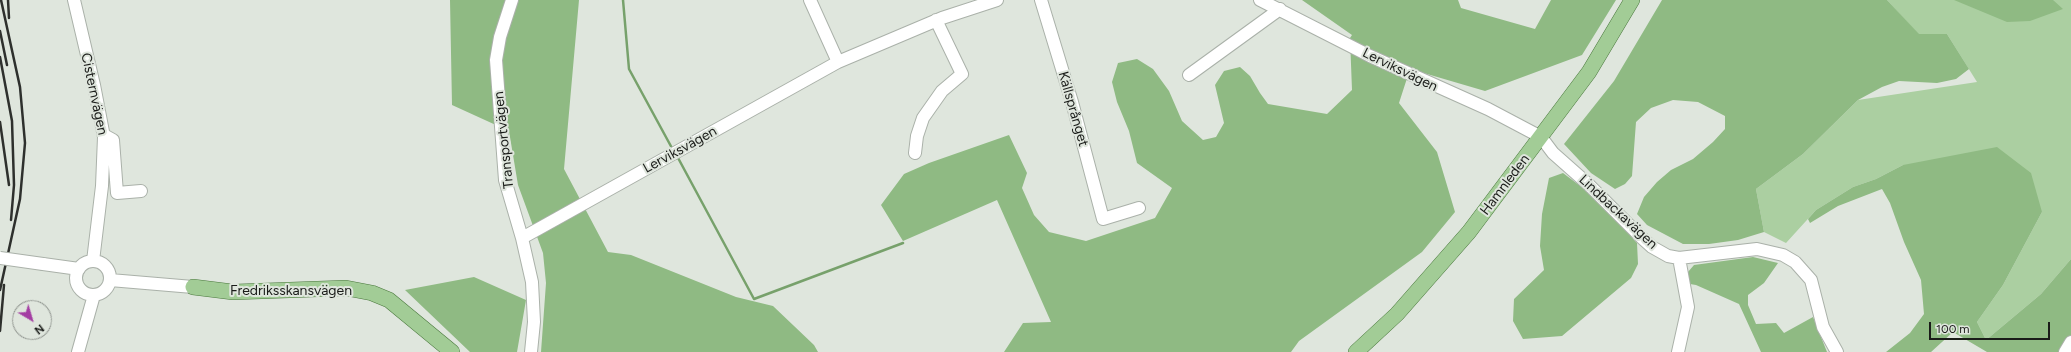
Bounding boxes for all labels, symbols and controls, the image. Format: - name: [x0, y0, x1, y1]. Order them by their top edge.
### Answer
- street label: Lerviksvägen: [1360, 45, 1440, 95]
- street label: Cisternvägen: [77, 52, 111, 136]
- street label: Källsprånget: [1054, 69, 1092, 149]
- street label: Transportvägen: [491, 90, 517, 190]
- street label: Lerviksvägen: [640, 123, 720, 177]
- street label: Hamnleden: [1477, 151, 1533, 219]
- street label: Lindbackavägen: [1575, 171, 1661, 253]
- street label: Fredriksskansvägen: [230, 283, 352, 299]
- north arrow: [12, 300, 52, 340]
- scale bar: [1931, 314, 2052, 340]
- text: N: [32, 321, 46, 337]
- text: 100 m: [1936, 322, 1970, 336]

